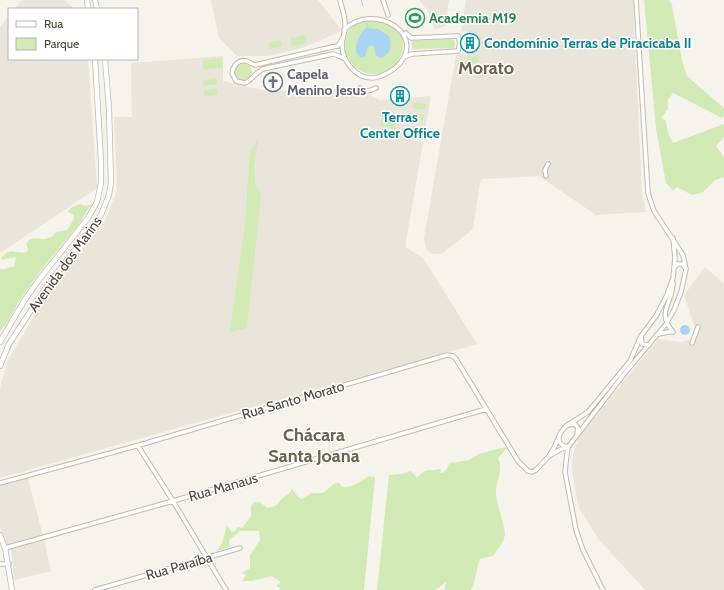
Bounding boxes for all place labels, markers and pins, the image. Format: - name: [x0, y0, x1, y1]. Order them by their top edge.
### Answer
- sports icon: Academia M19: [404, 7, 426, 29]
- place label: Academia M19: [429, 9, 516, 27]
- building icon: Condomínio Terras de Piracicaba II: [459, 32, 481, 54]
- place label: Condomínio Terras de Piracicaba II: [484, 34, 692, 52]
- place label: Capela Menino Jesus: [287, 65, 366, 99]
- church icon: Capela Menino Jesus: [262, 71, 284, 93]
- building icon: Terras Center Office: [389, 85, 411, 107]
- place label: Terras Center Office: [360, 108, 440, 142]

